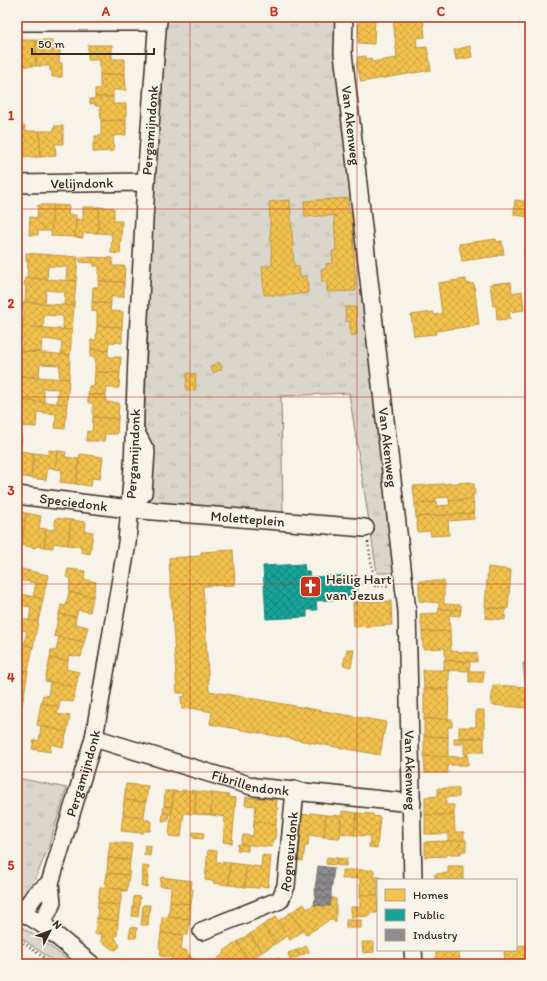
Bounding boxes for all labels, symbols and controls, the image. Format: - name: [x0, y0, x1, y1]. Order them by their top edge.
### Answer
- text: A: [101, 4, 111, 19]
- text: B: [270, 4, 279, 19]
- text: C: [437, 4, 446, 19]
- scale bar: [32, 30, 154, 56]
- text: 50 m: [38, 37, 64, 51]
- street label: Pergamijndonk: [139, 85, 162, 176]
- street label: Van Akenweg: [338, 85, 364, 167]
- text: 1: [8, 108, 14, 123]
- street label: Velijndonk: [50, 174, 114, 192]
- text: 2: [8, 296, 15, 311]
- street label: Van Akenweg: [375, 407, 401, 489]
- street label: Pergamijndonk: [123, 409, 144, 500]
- text: 3: [7, 483, 15, 498]
- street label: Speciedonk: [38, 490, 109, 515]
- street label: Moletteplein: [210, 508, 286, 531]
- place label: Heilig Hart van Jezus: [326, 571, 392, 604]
- church icon: Heilig Hart van Jezus: [298, 574, 324, 600]
- text: 4: [7, 670, 15, 685]
- street label: Pergamijndonk: [63, 729, 104, 819]
- street label: Van Akenweg: [401, 730, 419, 811]
- street label: Fibrillendonk: [210, 766, 290, 799]
- street label: Rogneurdonk: [277, 810, 302, 894]
- text: 5: [8, 858, 15, 873]
- legend: [377, 879, 517, 951]
- text: Homes: [413, 888, 449, 902]
- text: Public: [413, 908, 445, 922]
- north arrow: [30, 911, 70, 951]
- text: N: [50, 918, 64, 932]
- text: Industry: [413, 928, 458, 942]

